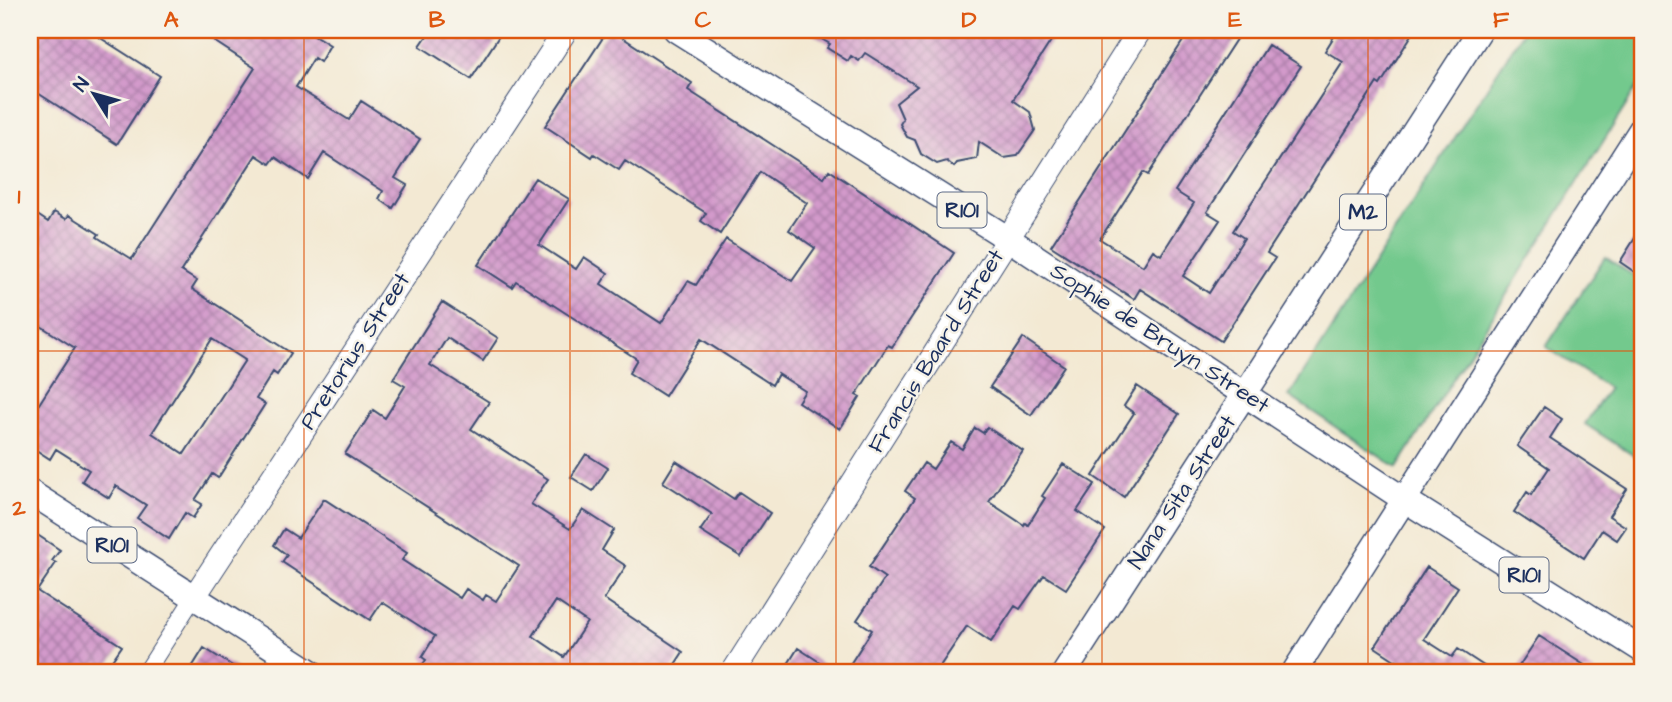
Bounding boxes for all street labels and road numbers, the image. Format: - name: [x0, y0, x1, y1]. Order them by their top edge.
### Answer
- road number: R101: [937, 192, 986, 228]
- road number: M2: [1340, 194, 1386, 230]
- street label: Francis Baard Street: [860, 242, 1012, 459]
- street label: Sophie de Bruyn Street: [1044, 255, 1276, 422]
- street label: Pretorius Street: [292, 266, 418, 436]
- street label: Nana Sita Street: [1120, 408, 1244, 575]
- road number: R101: [88, 528, 136, 562]
- road number: R101: [1500, 558, 1548, 592]

